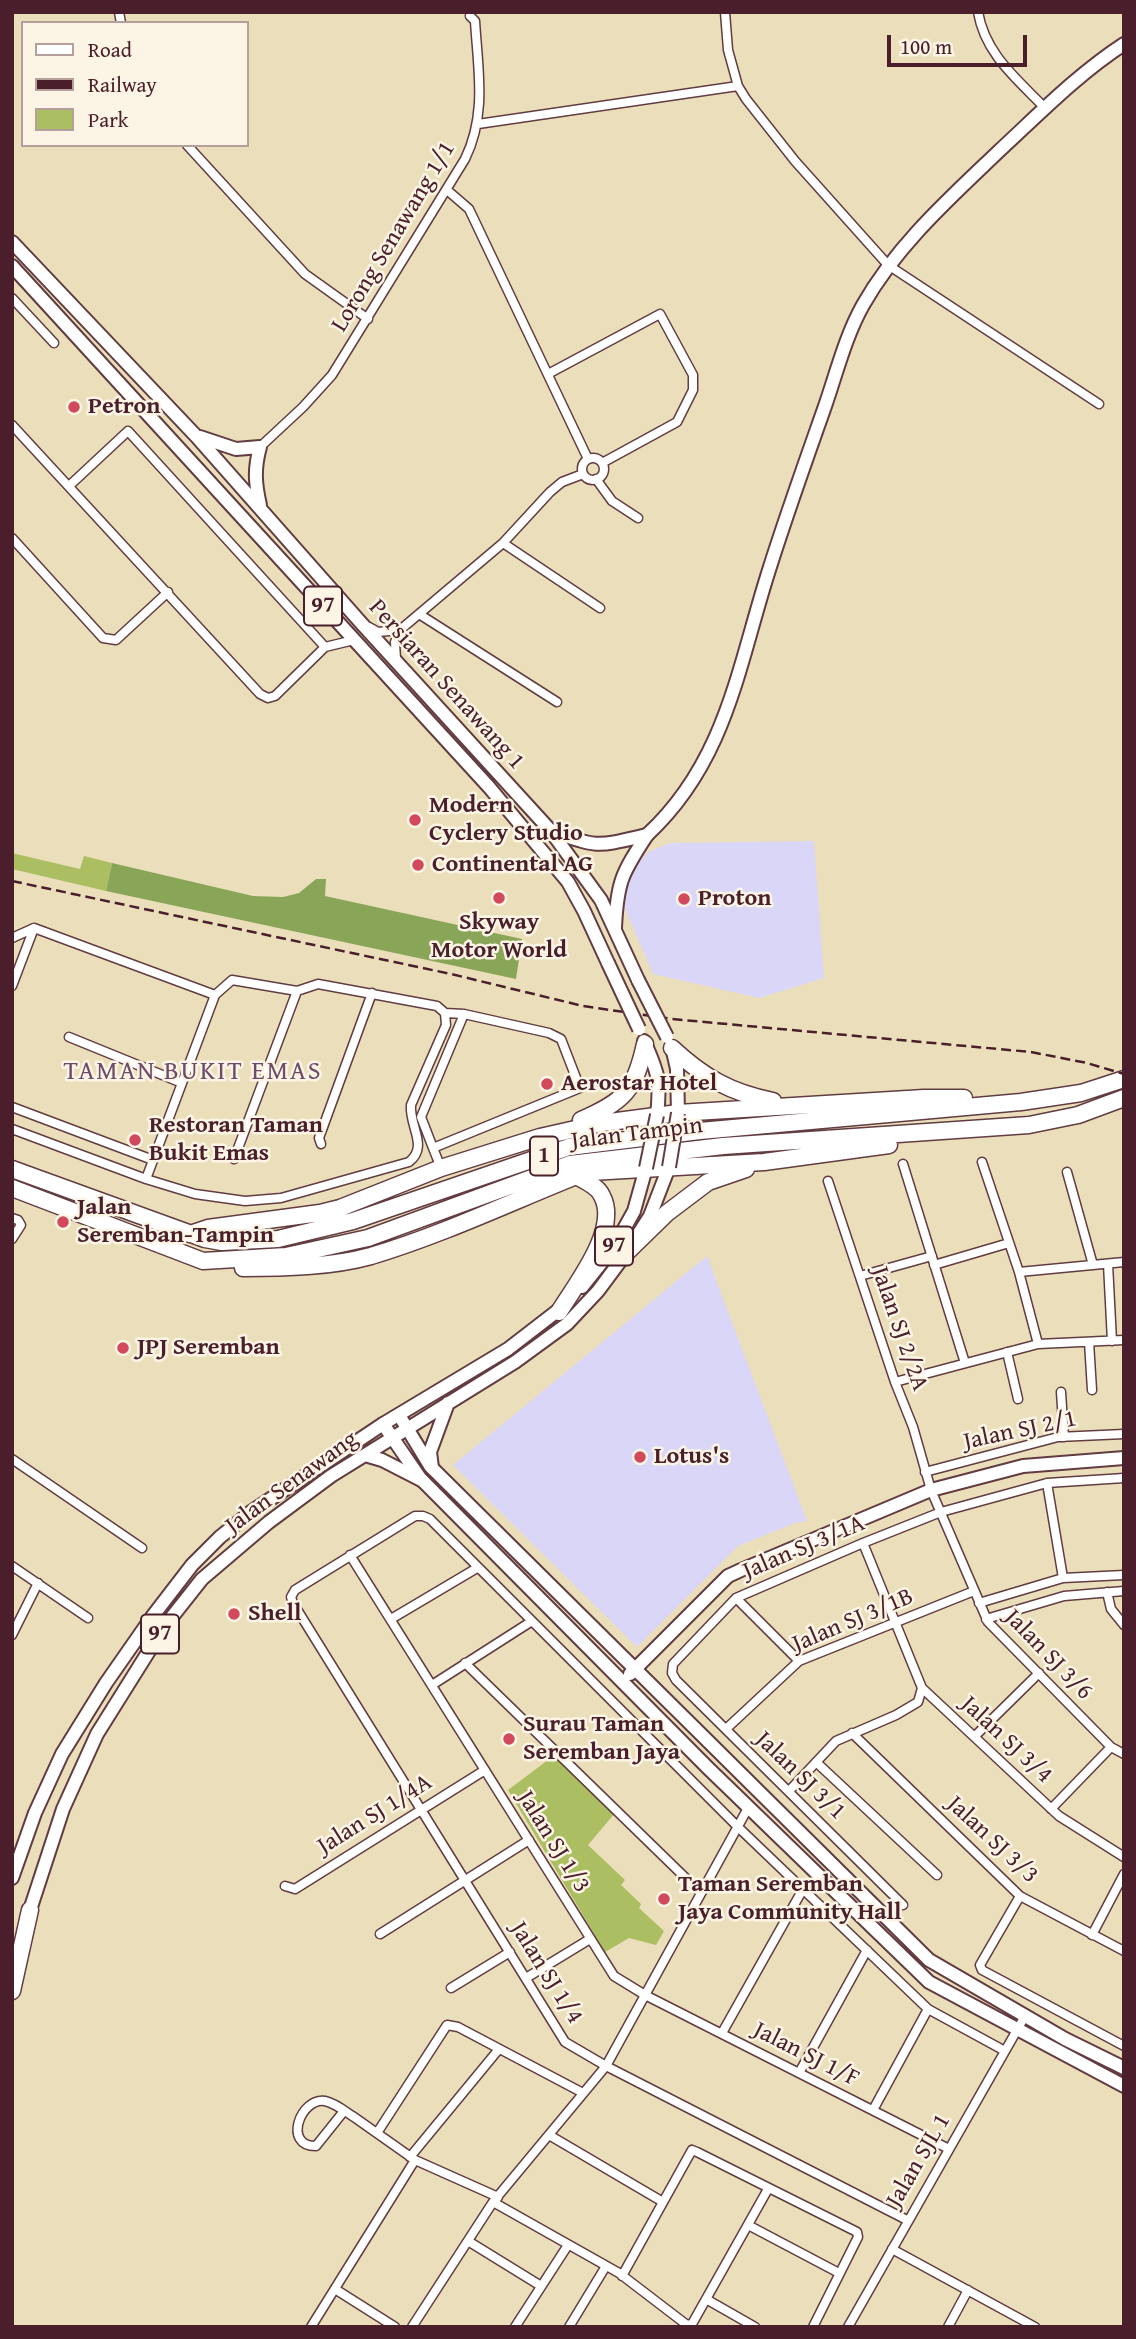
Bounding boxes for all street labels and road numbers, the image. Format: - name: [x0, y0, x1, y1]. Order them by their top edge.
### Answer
- street label: Lorong Senawang 1/1: [326, 137, 462, 337]
- road number: 97: [304, 586, 342, 626]
- street label: Persiaran Senawang 1: [362, 594, 530, 776]
- street label: Jalan Tampin: [570, 1112, 704, 1156]
- road number: 1: [530, 1136, 558, 1176]
- road number: 97: [595, 1226, 633, 1266]
- street label: Jalan SJ 2/2A: [864, 1263, 934, 1395]
- street label: Jalan SJ 2/1: [961, 1405, 1079, 1457]
- street label: Jalan Senawang: [220, 1425, 364, 1541]
- street label: Jalan SJ 3/1A: [739, 1509, 869, 1587]
- street label: Jalan SJ 3/1B: [788, 1583, 918, 1659]
- street label: Jalan SJ 3/6: [998, 1604, 1098, 1706]
- road number: 97: [141, 1614, 179, 1653]
- street label: Jalan SJ 3/4: [954, 1690, 1058, 1790]
- street label: Jalan SJ 3/1: [749, 1726, 851, 1826]
- street label: Jalan SJ 1/4A: [313, 1769, 437, 1861]
- street label: Jalan SJ 1/3: [510, 1786, 596, 1898]
- street label: Jalan SJ 3/3: [940, 1790, 1044, 1890]
- street label: Jalan SJ 1/4: [503, 1917, 589, 2029]
- street label: Jalan SJ 1/F: [748, 2016, 864, 2094]
- street label: Jalan SJL 1: [881, 2109, 957, 2213]

